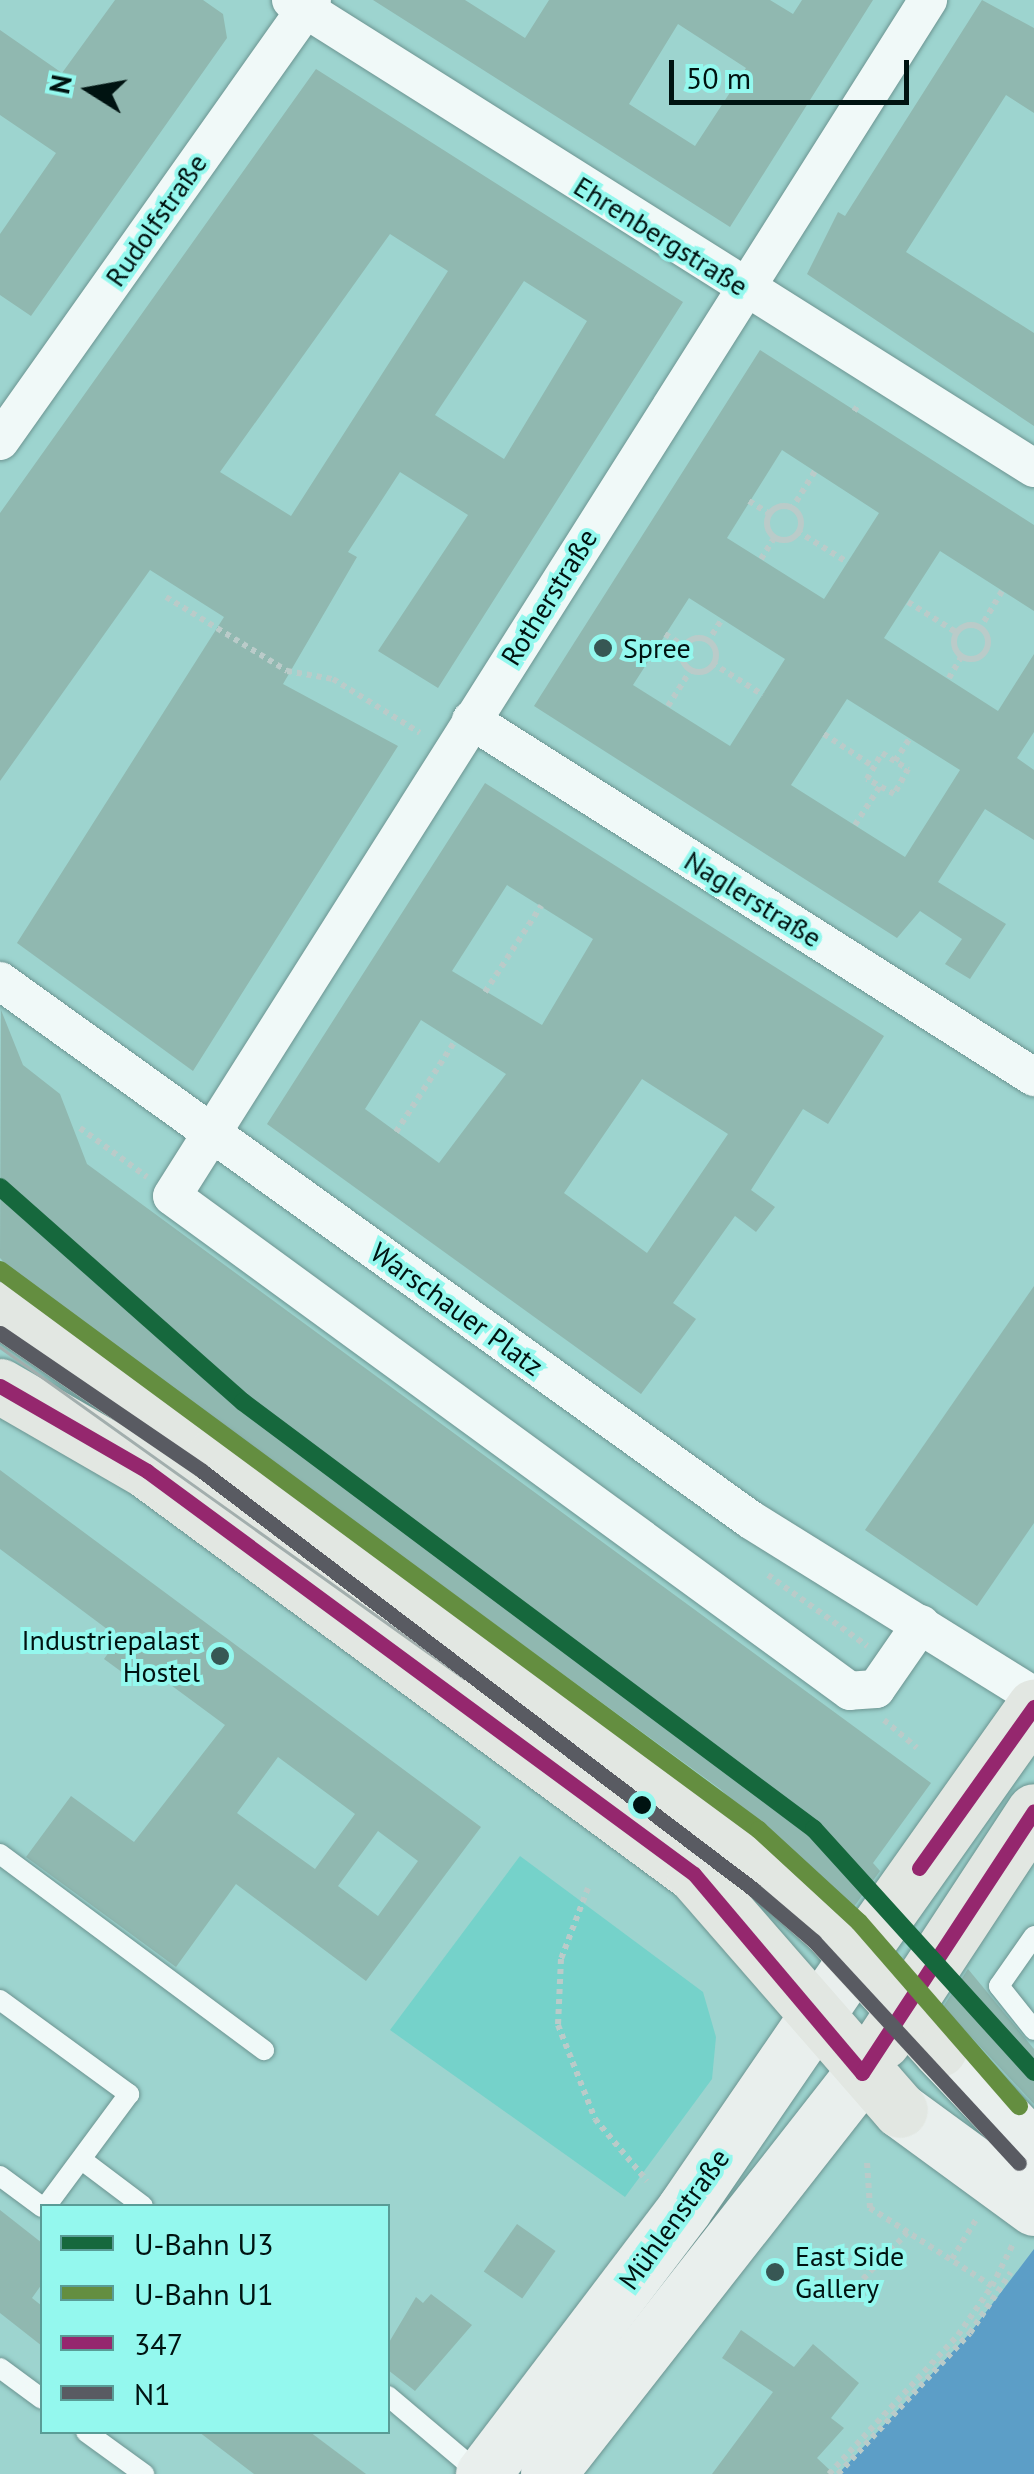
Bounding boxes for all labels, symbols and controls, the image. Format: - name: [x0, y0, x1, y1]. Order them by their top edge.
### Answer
- north arrow: [40, 40, 140, 140]
- scale bar: [674, 40, 914, 102]
- text: 50 m: [686, 58, 751, 97]
- text: N: [40, 72, 80, 97]
- street label: Rudolfstraße: [98, 147, 214, 293]
- street label: Ehrenbergstraße: [568, 169, 754, 303]
- street label: Rotherstraße: [494, 523, 604, 671]
- place label: Spree: [623, 631, 691, 665]
- marker: Spree: [592, 637, 614, 659]
- street label: Naglerstraße: [678, 844, 828, 954]
- street label: Warschauer Platz: [364, 1235, 550, 1383]
- place label: Industriepalast Hostel: [21, 1623, 200, 1689]
- marker: Industriepalast Hostel: [209, 1645, 231, 1667]
- unlabelled marker: [632, 1795, 652, 1815]
- street label: Mühlenstraße: [612, 2142, 736, 2296]
- legend: [40, 2204, 390, 2434]
- text: U-Bahn U3: [134, 2224, 274, 2263]
- place label: East Side Gallery: [795, 2239, 904, 2305]
- marker: East Side Gallery: [764, 2261, 786, 2283]
- text: U-Bahn U1: [134, 2274, 274, 2313]
- text: 347: [134, 2324, 183, 2363]
- text: N1: [134, 2374, 171, 2413]

